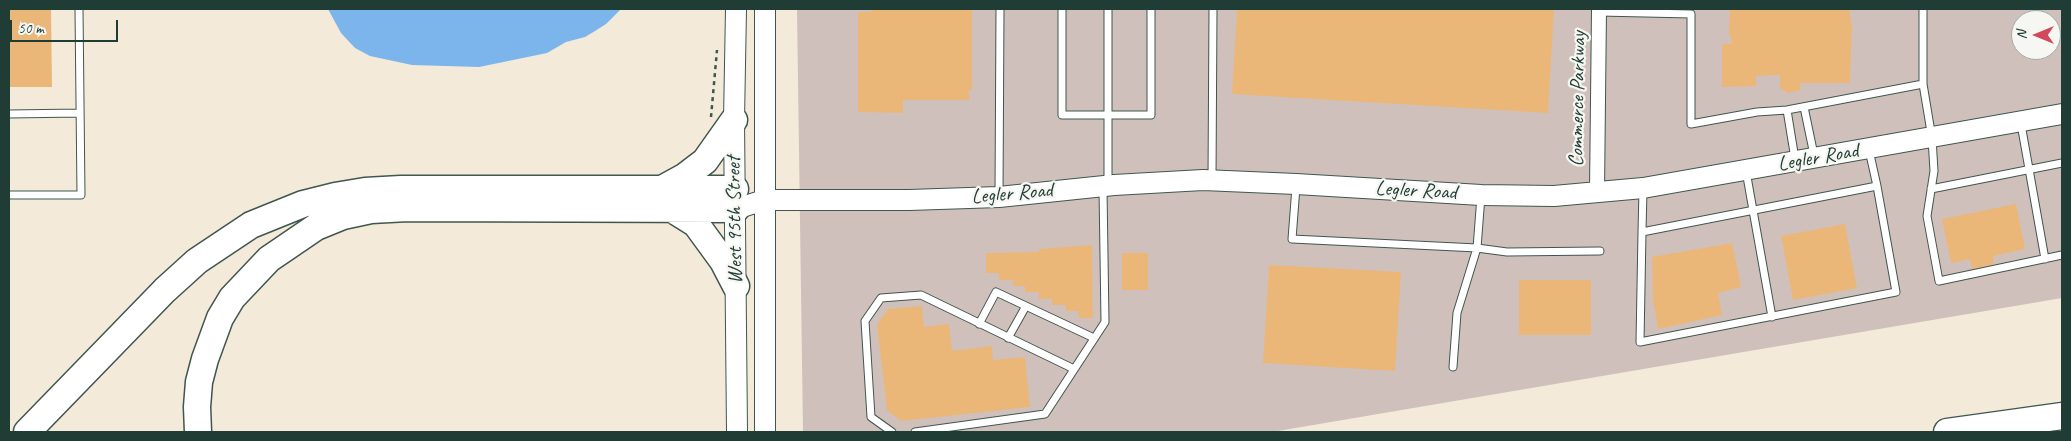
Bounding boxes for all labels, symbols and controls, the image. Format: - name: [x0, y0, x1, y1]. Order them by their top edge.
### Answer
- scale bar: [12, 10, 120, 42]
- north arrow: [2011, 10, 2061, 60]
- text: 50 m: [18, 19, 44, 38]
- street label: Commerce Parkway: [1564, 31, 1592, 167]
- text: N: [2013, 31, 2030, 39]
- street label: Legler Road: [1776, 139, 1860, 177]
- street label: West 95th Street: [721, 156, 749, 284]
- street label: Legler Road: [1375, 176, 1457, 206]
- street label: Legler Road: [970, 178, 1054, 210]

